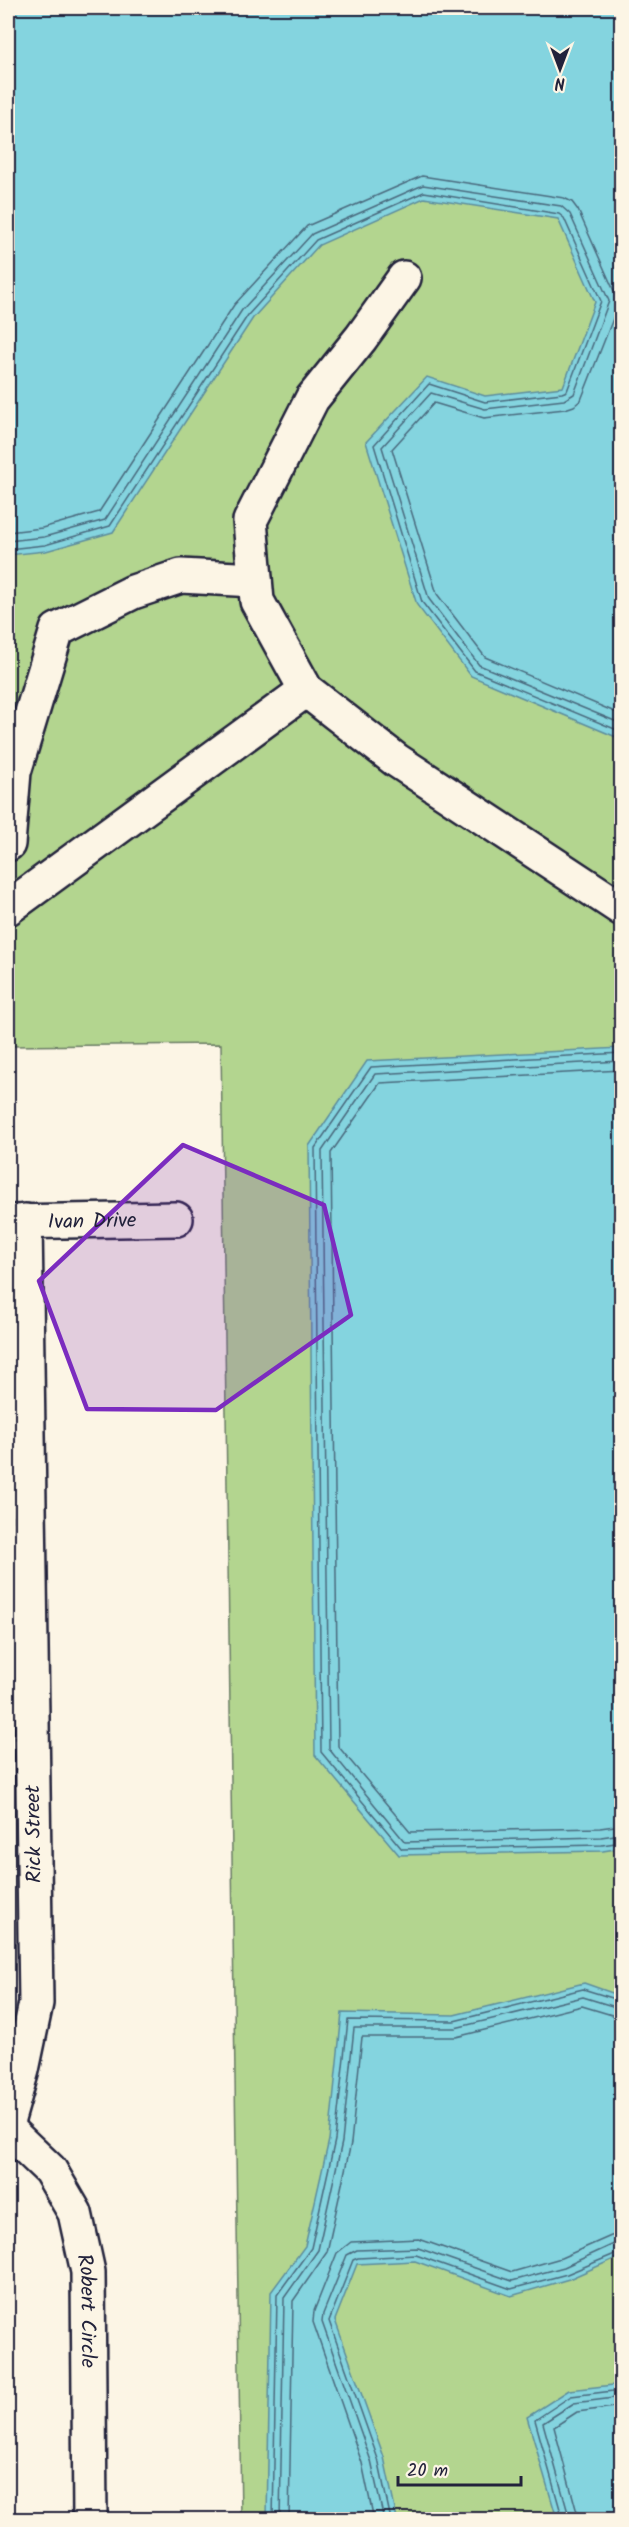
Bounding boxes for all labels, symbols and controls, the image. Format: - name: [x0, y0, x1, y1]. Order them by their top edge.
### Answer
- north arrow: [530, 39, 590, 99]
- text: N: [555, 70, 565, 95]
- street label: Ivan Drive: [47, 1205, 137, 1239]
- street label: Rick Street: [17, 1784, 52, 1883]
- street label: Robert Circle: [66, 2251, 104, 2369]
- scale bar: [398, 2449, 521, 2487]
- text: 20 m: [407, 2457, 448, 2486]

